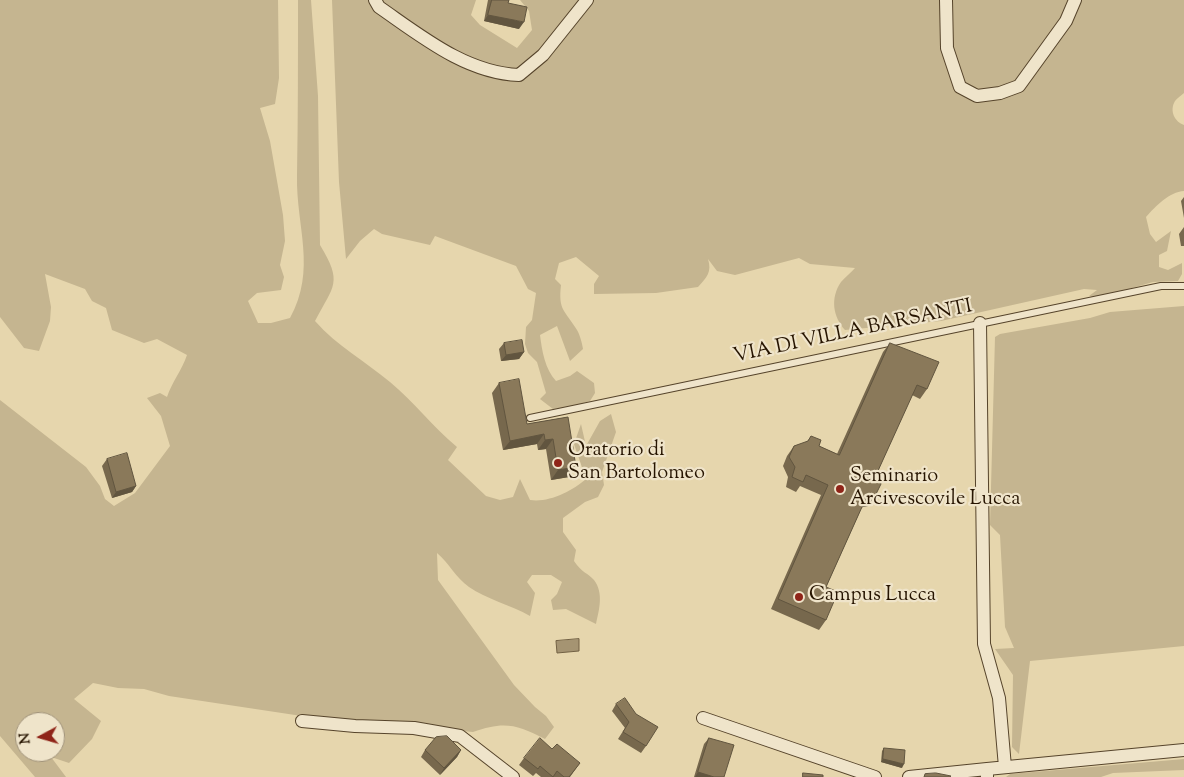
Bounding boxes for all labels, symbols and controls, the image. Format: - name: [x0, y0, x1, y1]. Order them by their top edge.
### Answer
- street label: VIA DI VILLA BARSANTI: [731, 296, 975, 370]
- place label: Oratorio di San Bartolomeo: [568, 440, 705, 487]
- marker: Oratorio di San Bartolomeo: [552, 457, 564, 469]
- place label: Seminario Arcivescovile Lucca: [850, 466, 1020, 513]
- marker: Seminario Arcivescovile Lucca: [834, 483, 846, 495]
- place label: Campus Lucca: [809, 585, 936, 609]
- marker: Campus Lucca: [793, 591, 805, 603]
- north arrow: [15, 712, 65, 762]
- text: N: [16, 732, 37, 745]

